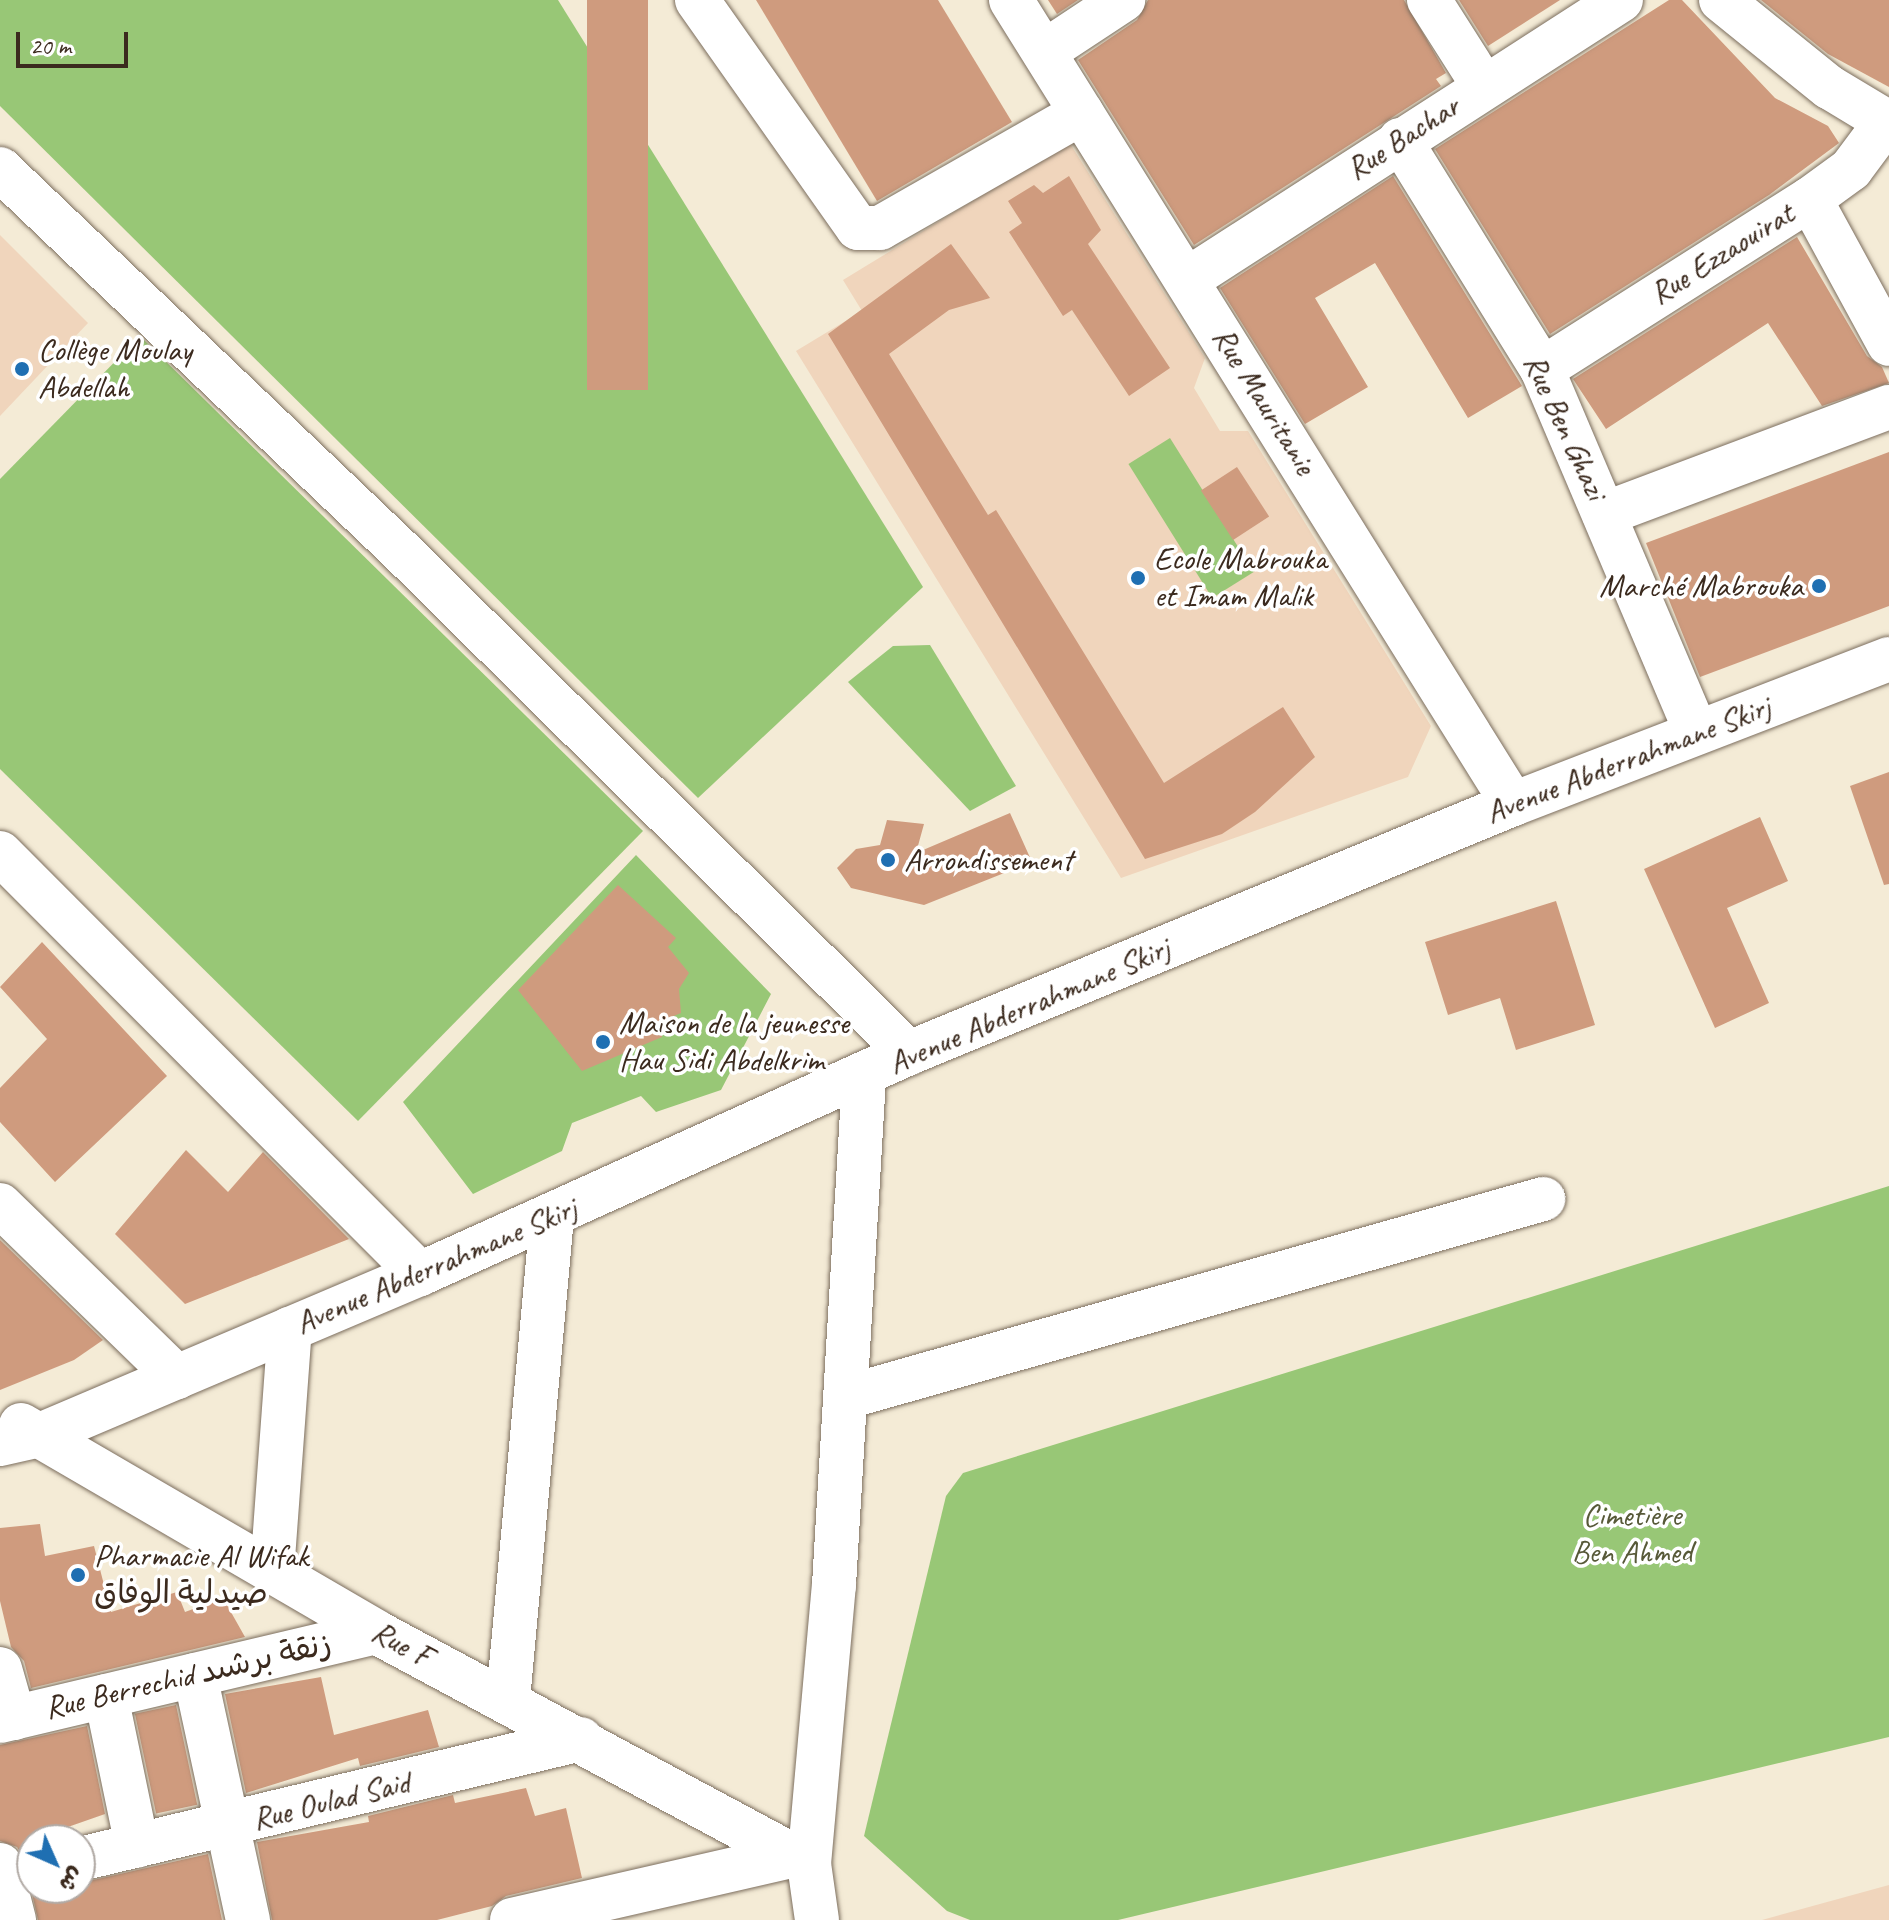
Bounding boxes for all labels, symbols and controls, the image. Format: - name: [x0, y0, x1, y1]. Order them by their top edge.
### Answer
- scale bar: [20, 16, 132, 66]
- text: 20 m: [30, 31, 71, 61]
- street label: Rue Bachar: [1339, 87, 1467, 189]
- street label: Rue Ezzaouirat: [1643, 195, 1801, 313]
- street label: Rue Mauritanie: [1203, 320, 1325, 482]
- place label: Collège Moulay Abdellah: [38, 332, 191, 407]
- street label: Rue Ben Ghazi: [1515, 348, 1615, 506]
- marker: Collège Moulay Abdellah: [13, 360, 31, 378]
- place label: Ecole Mabrouka et Imam Malik: [1154, 541, 1328, 616]
- place label: Marché Mabrouka: [1599, 567, 1803, 605]
- marker: Ecole Mabrouka et Imam Malik: [1129, 569, 1147, 587]
- marker: Marché Mabrouka: [1810, 577, 1828, 595]
- street label: Avenue Abderrahmane Skirj: [1481, 688, 1775, 832]
- place label: Arrondissement: [904, 841, 1073, 879]
- marker: Arrondissement: [879, 851, 897, 869]
- street label: Avenue Abderrahmane Skirj: [883, 930, 1175, 1082]
- place label: Maison de la jeunesse Hau Sidi Abdelkrim: [619, 1005, 850, 1080]
- marker: Maison de la jeunesse Hau Sidi Abdelkrim: [594, 1033, 612, 1051]
- street label: Avenue Abderrahmane Skirj: [290, 1190, 582, 1342]
- park label: Cimetière Ben Ahmed: [1571, 1497, 1693, 1572]
- place label: Pharmacie Al Wifak صيدلية الوفاق: [94, 1538, 309, 1613]
- marker: Pharmacie Al Wifak صيدلية الوفاق: [69, 1566, 87, 1584]
- street label: Rue F: [365, 1613, 437, 1675]
- street label: Rue Berrechid زنقة برشىد: [41, 1624, 335, 1728]
- street label: Rue Oulad Said: [248, 1763, 414, 1839]
- north arrow: [16, 1824, 96, 1904]
- text: ش: [53, 1861, 90, 1898]

